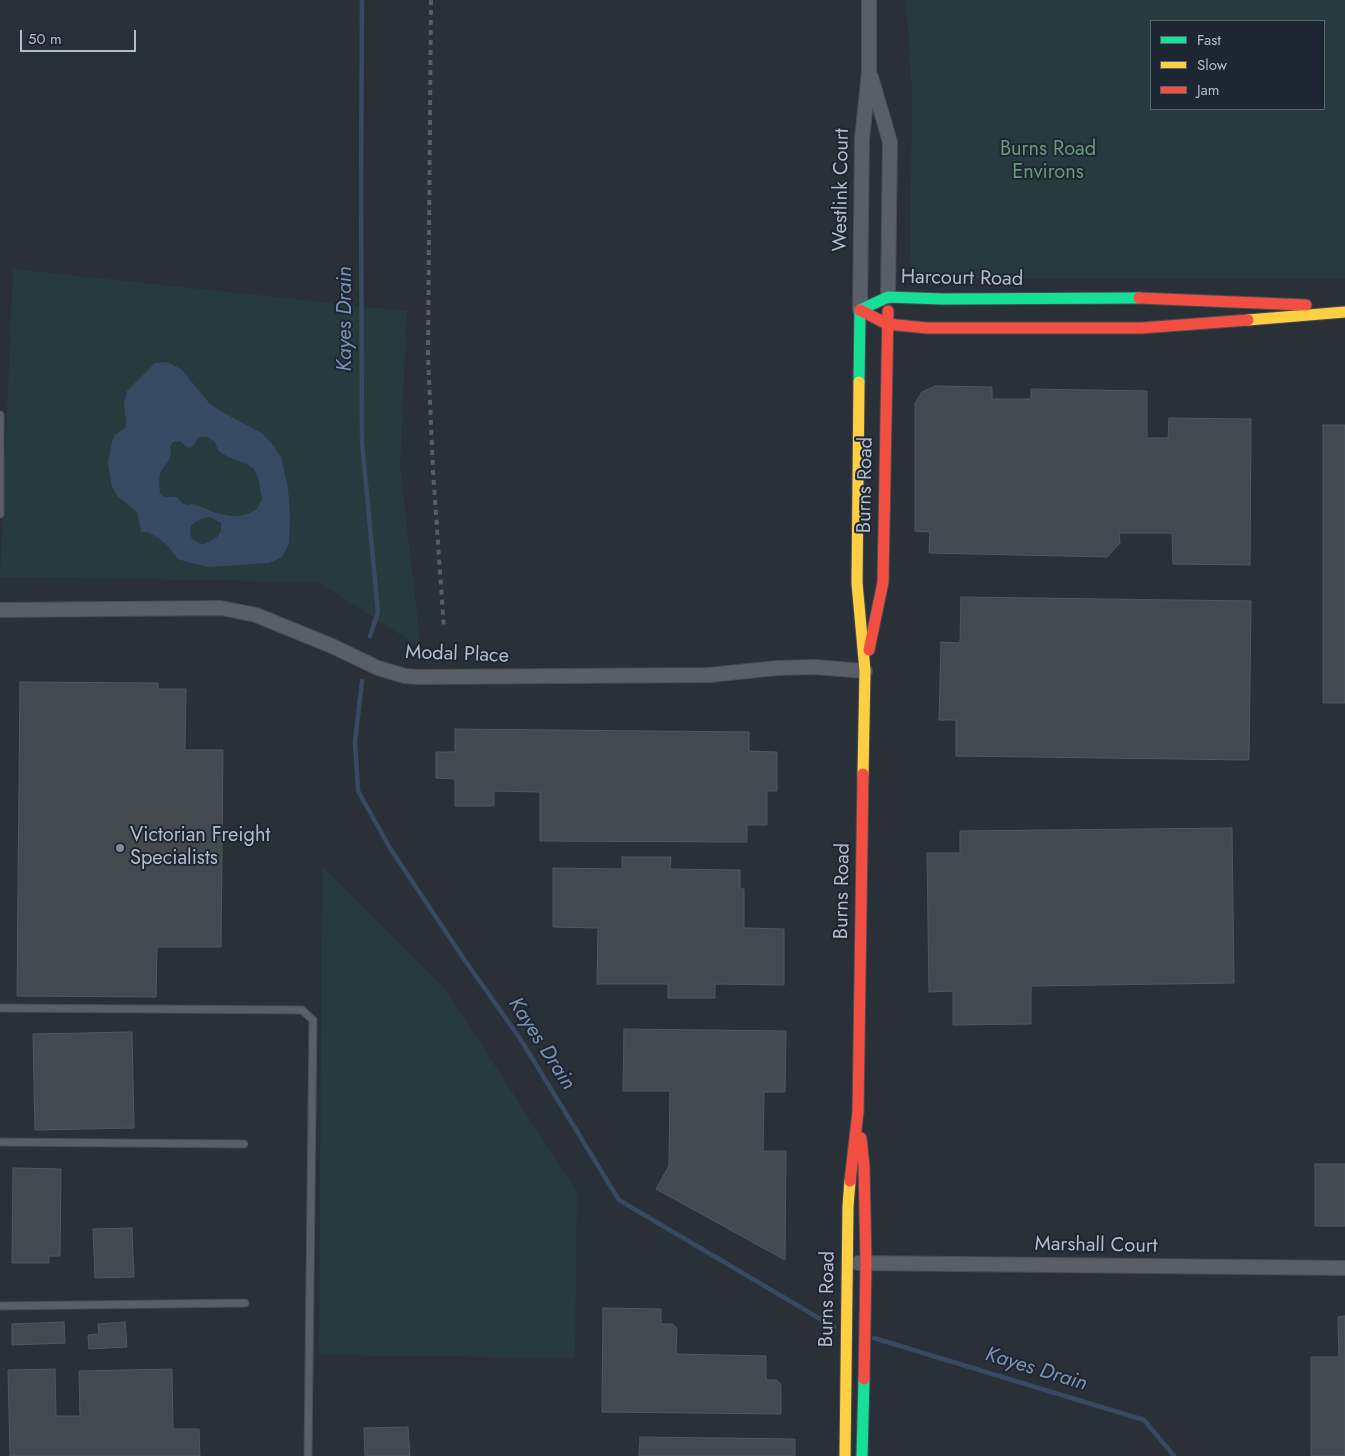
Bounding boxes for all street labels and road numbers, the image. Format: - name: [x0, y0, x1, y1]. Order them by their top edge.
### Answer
- street label: Westlink Court: [829, 128, 855, 252]
- street label: Harcourt Road: [901, 266, 1023, 292]
- street label: Burns Road: [853, 437, 879, 533]
- street label: Modal Place: [405, 641, 509, 669]
- street label: Burns Road: [830, 843, 856, 939]
- street label: Marshall Court: [1034, 1233, 1158, 1259]
- street label: Burns Road: [815, 1251, 841, 1347]

